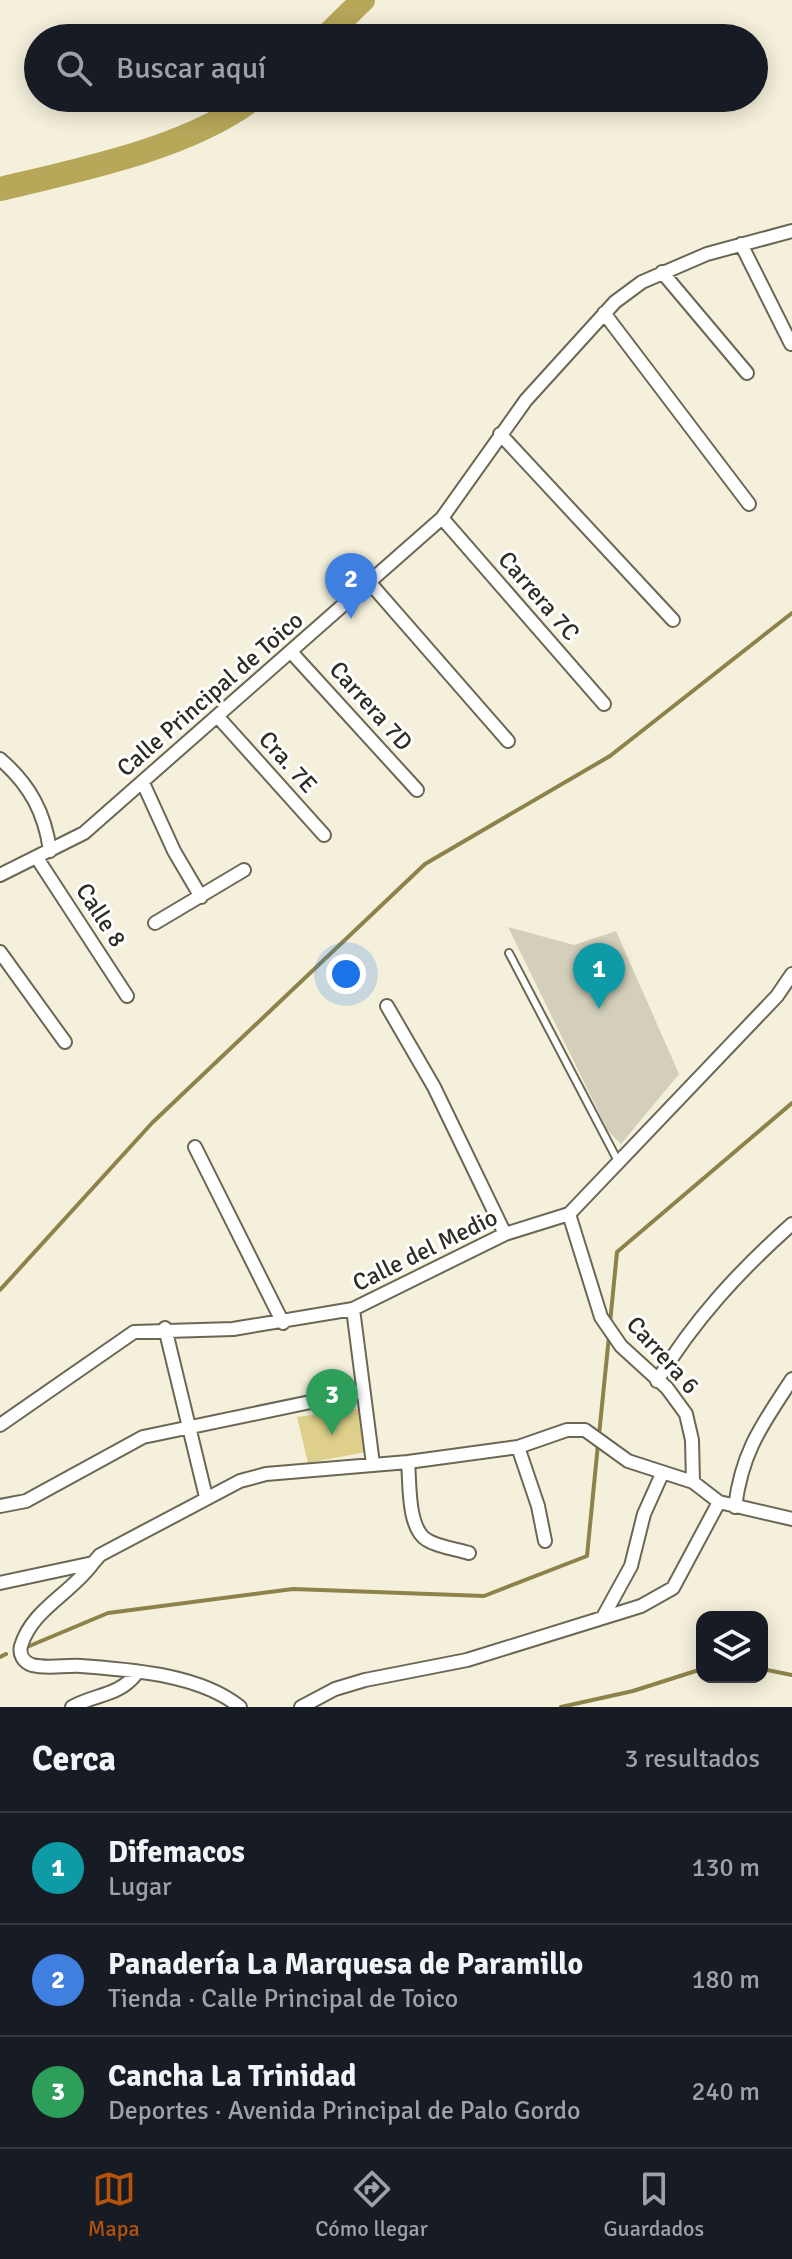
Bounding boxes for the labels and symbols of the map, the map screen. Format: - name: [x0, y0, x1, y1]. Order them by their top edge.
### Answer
- street label: Carrera 7C: [492, 545, 586, 647]
- pin: 2: [325, 553, 377, 619]
- street label: Calle Principal de Toico: [111, 605, 309, 783]
- street label: Carrera 7D: [323, 655, 419, 757]
- street label: Cra. 7E: [252, 725, 324, 799]
- street label: Calle 8: [69, 877, 133, 953]
- pin: 1: [573, 943, 625, 1009]
- your location: [326, 954, 366, 994]
- street label: Calle del Medio: [348, 1202, 502, 1298]
- street label: Carrera 6: [620, 1310, 706, 1400]
- pin: 3: [306, 1369, 358, 1435]

